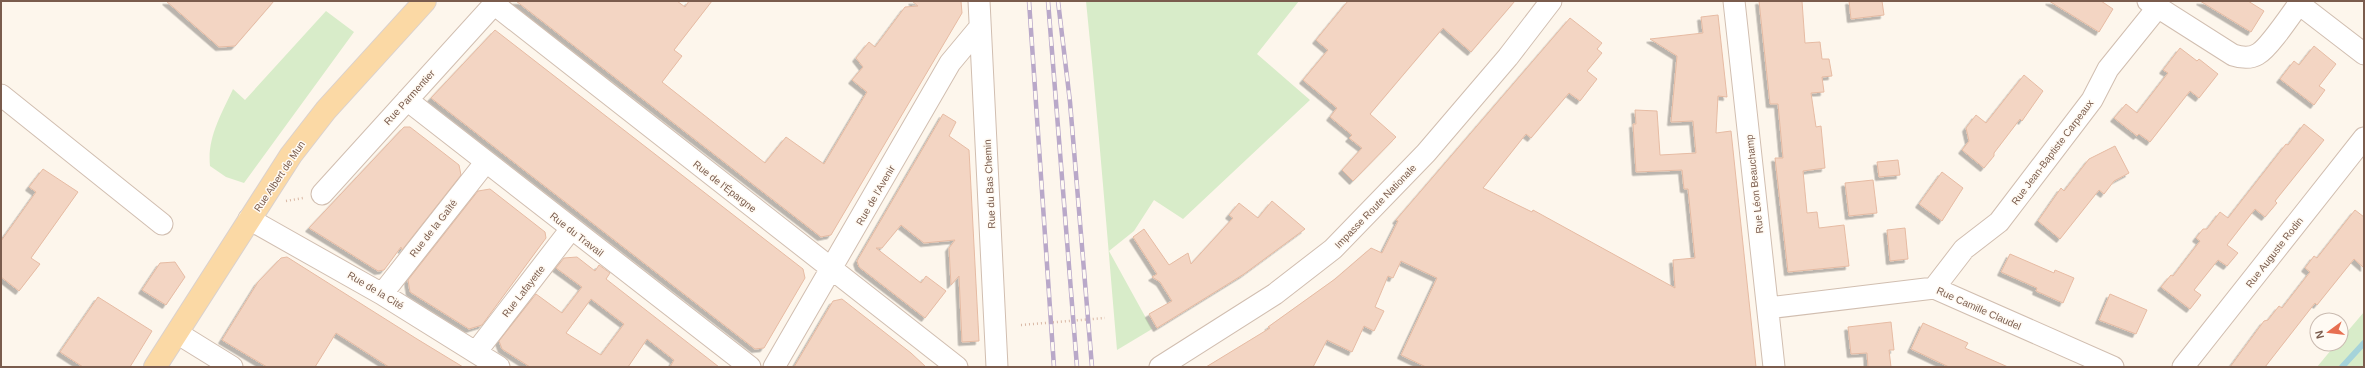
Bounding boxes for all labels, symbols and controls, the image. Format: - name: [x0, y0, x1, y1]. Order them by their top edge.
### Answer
- street label: Rue Parmentier: [382, 67, 437, 127]
- street label: Rue Jean-Baptiste Carpeaux: [2009, 98, 2095, 207]
- street label: Rue Léon Beauchamp: [1744, 133, 1765, 234]
- street label: Rue Albert de Mun: [252, 139, 307, 214]
- street label: Rue du Bas Chemin: [982, 139, 997, 229]
- street label: Rue de l'Épargne: [691, 158, 759, 215]
- street label: Impasse Route Nationale: [1332, 162, 1419, 251]
- street label: Rue de l'Avenir: [854, 163, 897, 227]
- street label: Rue de la Gaîté: [407, 197, 460, 259]
- street label: Rue du Travail: [548, 210, 605, 259]
- street label: Rue Auguste Rodin: [2244, 215, 2305, 290]
- street label: Rue Lafayette: [500, 263, 547, 319]
- street label: Rue de la Cité: [346, 269, 406, 312]
- street label: Rue Camille Claudel: [1935, 285, 2023, 332]
- north arrow: [2309, 312, 2349, 352]
- text: N: [2313, 329, 2326, 340]

